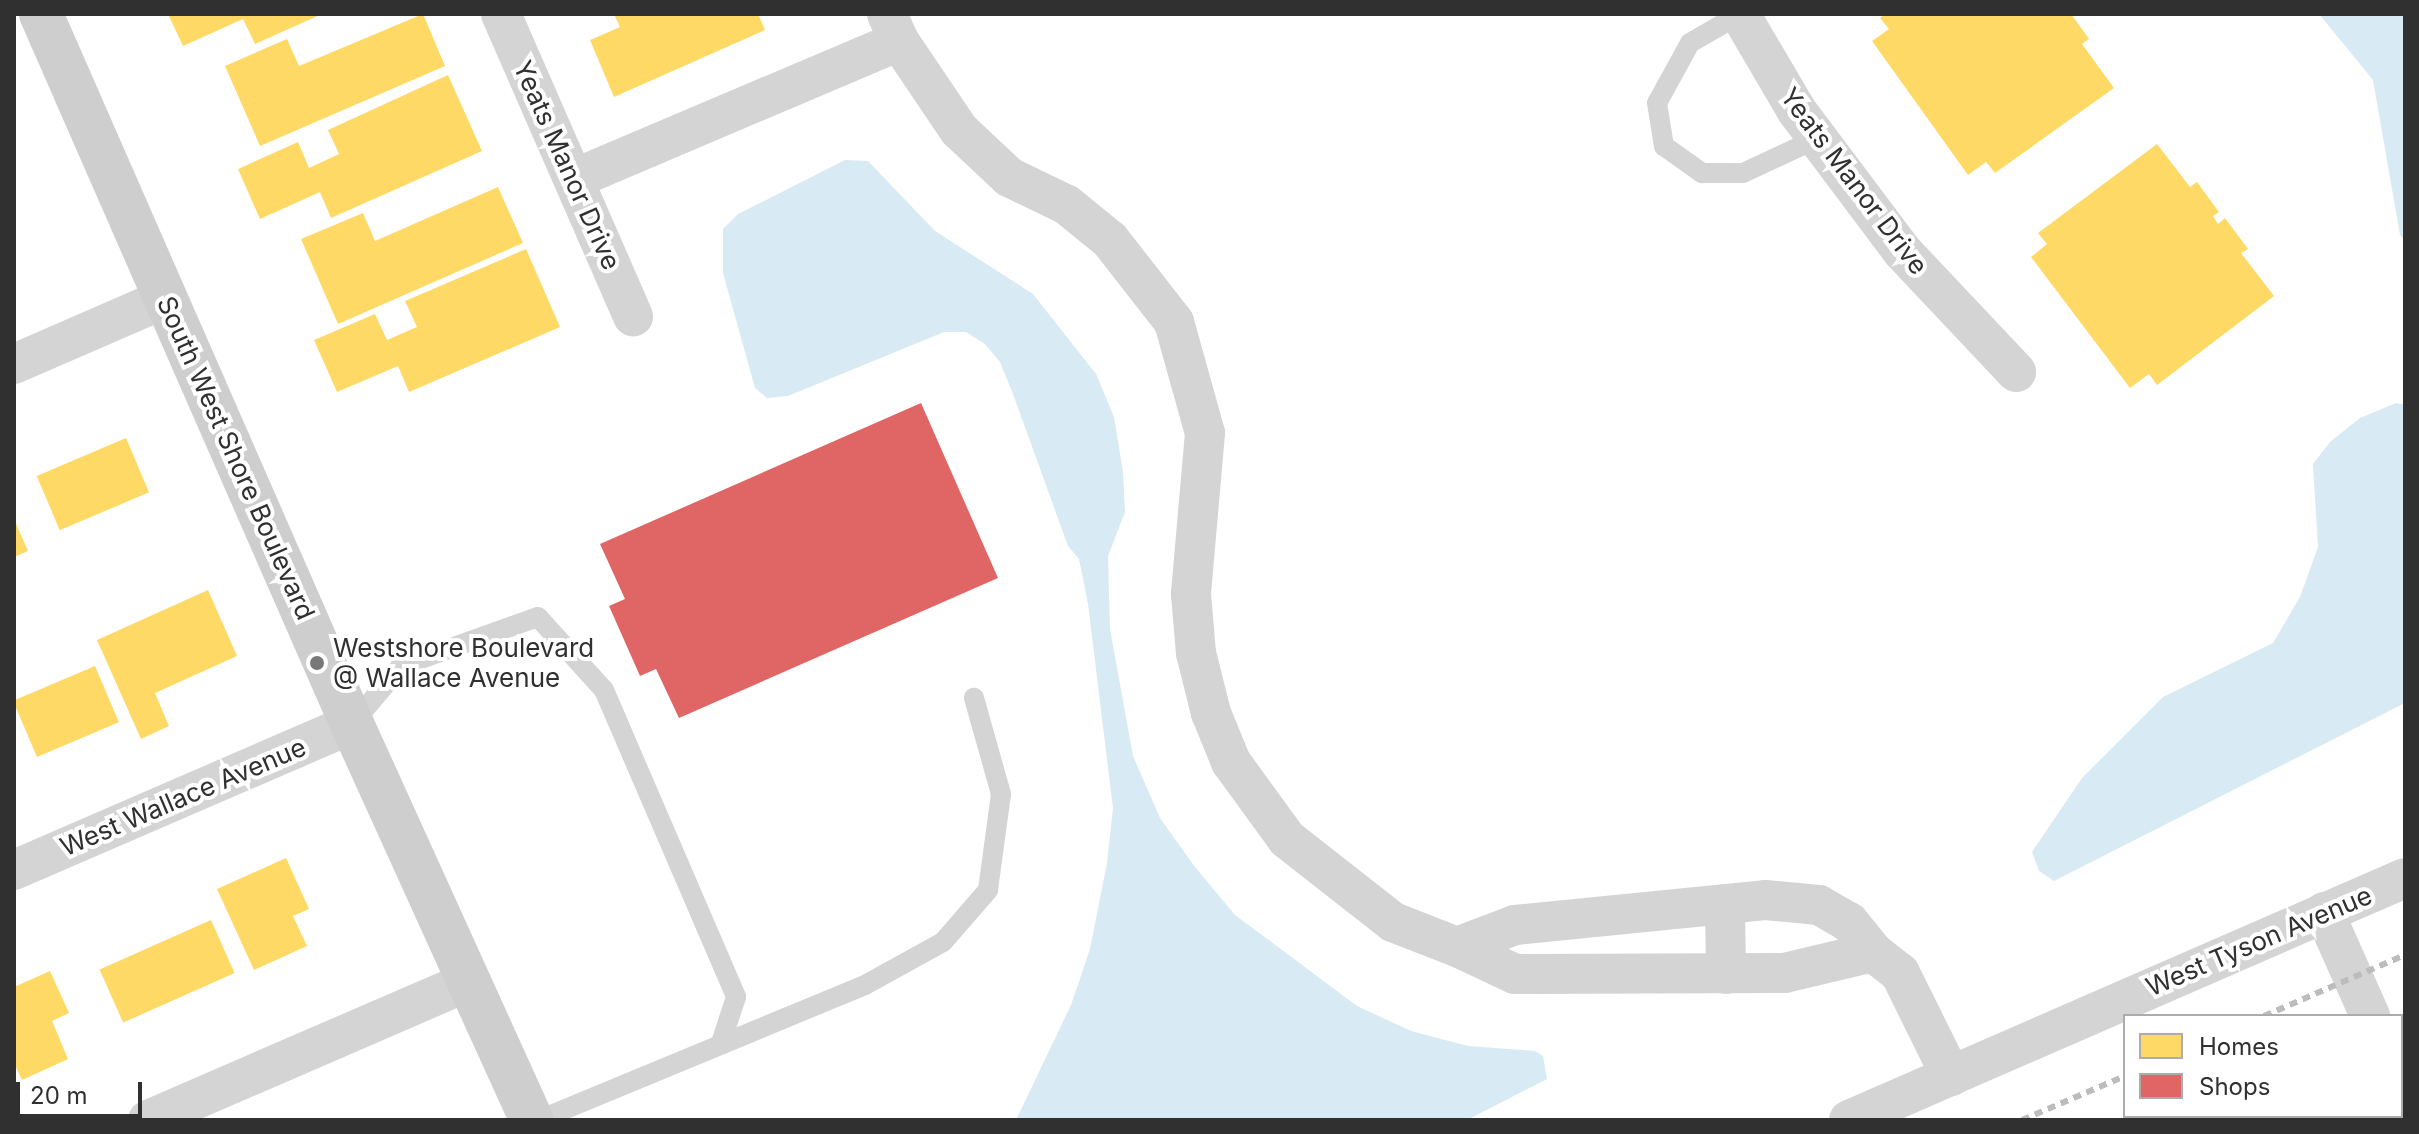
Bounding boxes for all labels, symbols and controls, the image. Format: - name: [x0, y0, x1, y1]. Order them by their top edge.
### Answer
- street label: Yeats Manor Drive: [507, 56, 627, 274]
- street label: Yeats Manor Drive: [1774, 82, 1934, 280]
- street label: South West Shore Boulevard: [150, 292, 322, 624]
- place label: Westshore Boulevard @ Wallace Avenue: [333, 632, 594, 694]
- marker: Westshore Boulevard @ Wallace Avenue: [308, 654, 326, 672]
- street label: West Wallace Avenue: [56, 731, 310, 863]
- street label: West Tyson Avenue: [2141, 879, 2377, 1003]
- legend: [2123, 1014, 2403, 1118]
- text: Homes: [2199, 1032, 2279, 1061]
- scale bar: [20, 1066, 146, 1116]
- text: Shops: [2199, 1072, 2270, 1101]
- text: 20 m: [30, 1081, 88, 1110]

